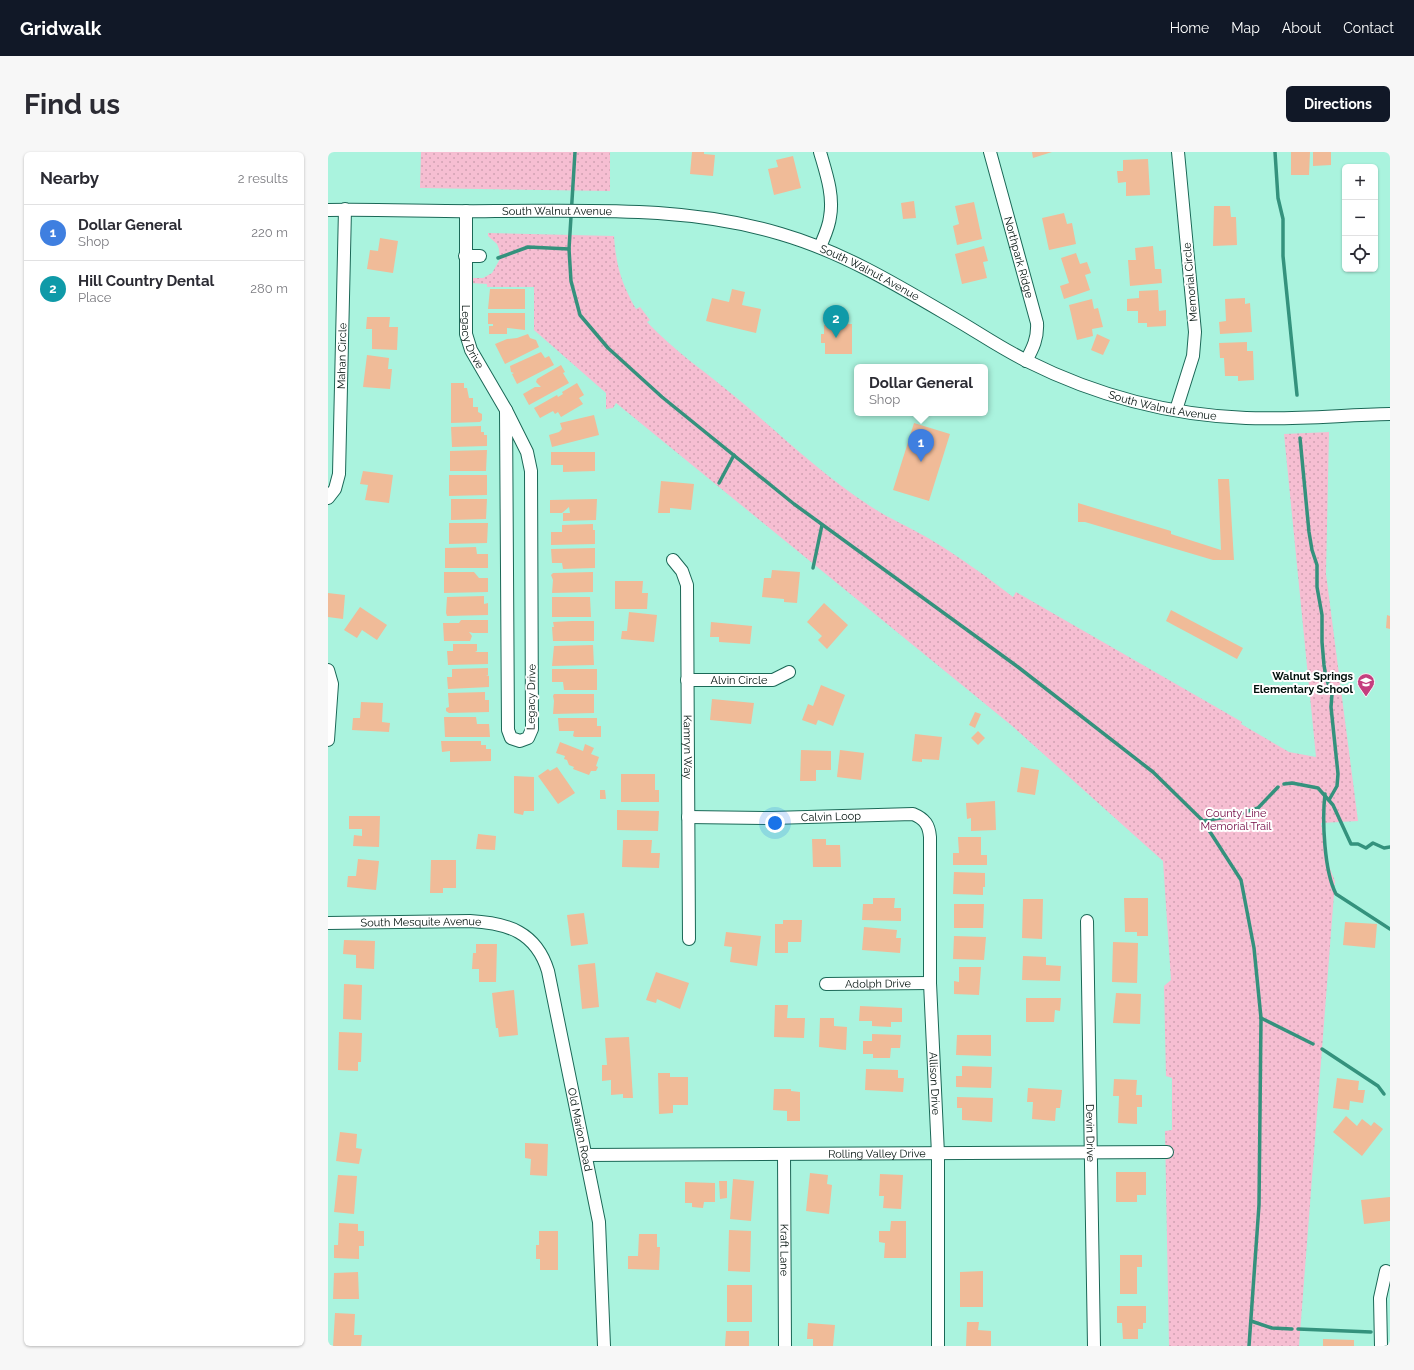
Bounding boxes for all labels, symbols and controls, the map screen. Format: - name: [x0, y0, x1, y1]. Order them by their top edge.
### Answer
- text: Gridwalk: [20, 17, 101, 39]
- text: Home: [1170, 20, 1209, 36]
- text: Map: [1231, 20, 1260, 36]
- text: About: [1282, 20, 1321, 36]
- text: Contact: [1343, 20, 1394, 36]
- button: Directions: [1286, 86, 1390, 122]
- text: Find us: [24, 88, 120, 121]
- map controls: [1342, 164, 1378, 272]
- button: +: [1342, 164, 1378, 200]
- text: Nearby: [40, 168, 99, 188]
- text: 2 results: [238, 171, 288, 186]
- button: −: [1342, 200, 1378, 236]
- street label: South Walnut Avenue: [502, 205, 613, 218]
- street label: Northpark Ridge: [1001, 215, 1036, 300]
- text: Dollar General: [78, 216, 182, 234]
- text: 1: [50, 225, 56, 240]
- text: 220 m: [251, 225, 288, 240]
- text: Shop: [78, 234, 109, 249]
- button: locate: [1342, 236, 1378, 272]
- street label: Memorial Circle: [1181, 241, 1200, 322]
- street label: South Walnut Avenue: [818, 242, 922, 304]
- text: Hill Country Dental: [78, 272, 214, 290]
- text: 2: [49, 281, 57, 296]
- text: 280 m: [250, 281, 288, 296]
- text: Place: [78, 290, 111, 305]
- street label: Legacy Drive: [459, 305, 487, 372]
- pin: 2: [823, 305, 849, 338]
- street label: Mahan Circle: [335, 322, 349, 389]
- popup: [854, 364, 988, 416]
- text: Dollar General: [869, 374, 973, 392]
- street label: South Walnut Avenue: [1107, 388, 1218, 423]
- text: Shop: [869, 392, 900, 407]
- pin: 1: [908, 429, 934, 462]
- street label: Legacy Drive: [524, 663, 539, 730]
- place label: Walnut Springs Elementary School: [1253, 670, 1354, 696]
- school or university icon: Walnut Springs Elementary School: [1356, 672, 1376, 697]
- street label: Alvin Circle: [711, 674, 768, 687]
- street label: Kamryn Way: [681, 715, 694, 779]
- park label: County Line Memorial Trail: [1200, 807, 1272, 833]
- street label: Calvin Loop: [801, 809, 861, 824]
- your location: [765, 813, 785, 833]
- street label: South Mesquite Avenue: [360, 915, 483, 930]
- street label: Adolph Drive: [845, 977, 912, 991]
- street label: Allison Drive: [926, 1051, 942, 1116]
- street label: Old Marion Road: [565, 1087, 595, 1173]
- street label: Devin Drive: [1083, 1104, 1097, 1163]
- street label: Rolling Valley Drive: [828, 1147, 926, 1161]
- street label: Kraft Lane: [777, 1224, 791, 1277]

